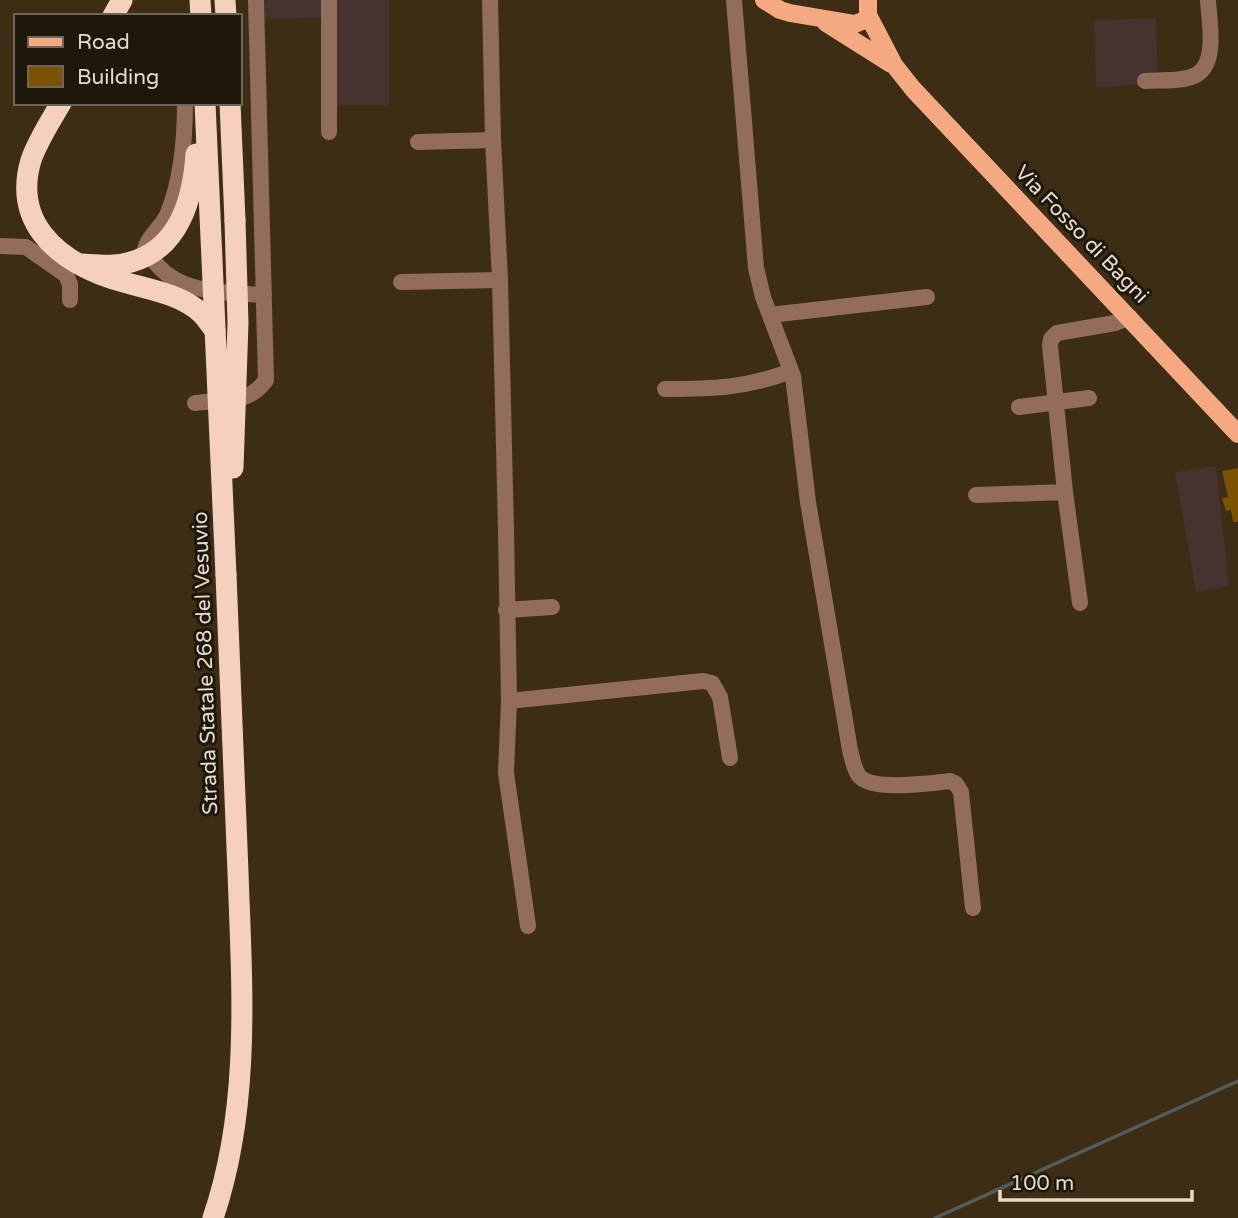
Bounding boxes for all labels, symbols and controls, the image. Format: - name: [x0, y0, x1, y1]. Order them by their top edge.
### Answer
- legend: [14, 14, 242, 105]
- text: Road: [77, 30, 130, 55]
- text: Building: [77, 65, 159, 90]
- street label: Via Fosso di Bagni: [1010, 160, 1154, 308]
- street label: Strada Statale 268 del Vesuvio: [188, 511, 223, 815]
- scale bar: [1000, 1158, 1192, 1202]
- text: 100 m: [1010, 1171, 1074, 1196]

